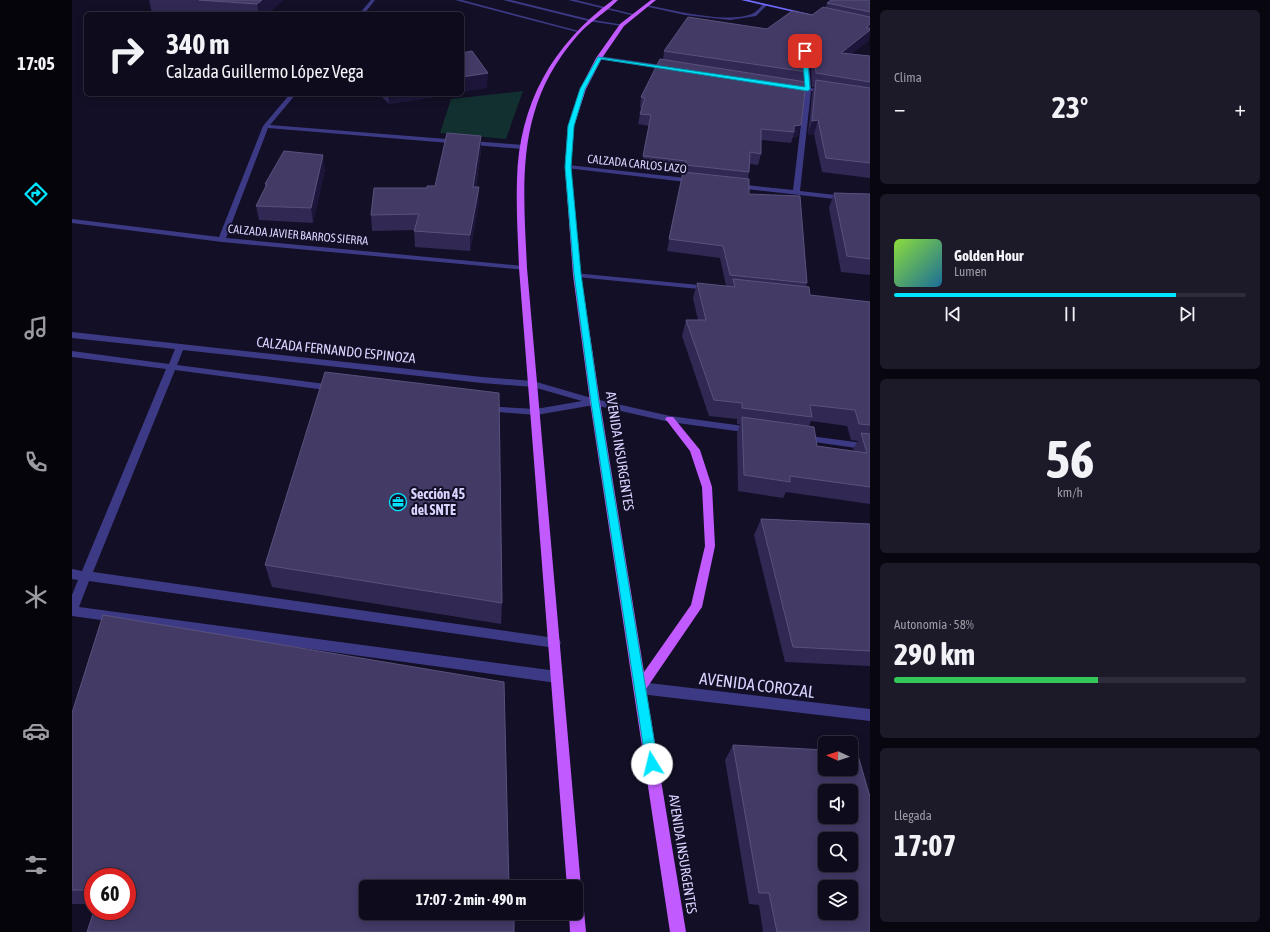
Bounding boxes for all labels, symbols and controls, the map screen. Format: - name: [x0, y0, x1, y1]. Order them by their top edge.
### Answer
- icon: right: [100, 28, 152, 80]
- text: 340 m: [166, 28, 229, 60]
- pin: [788, 34, 822, 68]
- icon: arrive: [794, 40, 816, 62]
- text: 17:05: [17, 53, 55, 74]
- text: Calzada Guillermo López Vega: [166, 61, 364, 82]
- text: Clima: [894, 70, 922, 85]
- text: 23°: [1052, 90, 1088, 124]
- text: −: [894, 95, 905, 121]
- text: +: [1235, 95, 1246, 121]
- street label: CALZADA CARLOS LAZO: [587, 152, 687, 176]
- icon: directions: [22, 180, 50, 208]
- street label: CALZADA JAVIER BARROS SIERRA: [227, 222, 369, 248]
- text: Golden Hour: [954, 247, 1024, 264]
- text: Lumen: [954, 264, 987, 279]
- icon: previous: [942, 303, 964, 325]
- icon: pause: [1059, 303, 1081, 325]
- icon: next: [1176, 303, 1198, 325]
- icon: music: [22, 314, 50, 342]
- street label: CALZADA FERNANDO ESPINOZA: [256, 334, 416, 366]
- street label: AVENIDA INSURGENTES: [603, 390, 637, 512]
- text: 56: [1046, 429, 1094, 489]
- icon: phone: [22, 448, 50, 476]
- text: km/h: [1057, 485, 1083, 500]
- place label: Sección 45 del SNTE: [411, 486, 466, 518]
- office icon: Sección 45 del SNTE: [388, 492, 408, 512]
- icon: climate: [22, 583, 50, 611]
- text: Autonomía · 58%: [894, 617, 974, 632]
- text: 290 km: [894, 637, 975, 671]
- street label: AVENIDA COROZAL: [698, 668, 816, 702]
- icon: car: [22, 717, 50, 745]
- north arrow: [818, 736, 858, 776]
- map controls: [818, 736, 858, 920]
- position arrow: [631, 743, 673, 785]
- button: sound: [818, 784, 858, 824]
- street label: AVENIDA INSURGENTES: [666, 793, 700, 915]
- text: Llegada: [894, 808, 932, 823]
- text: 17:07: [894, 828, 956, 862]
- button: search: [818, 832, 858, 872]
- icon: filters: [22, 851, 50, 879]
- speed limit sign: 60: [84, 868, 136, 920]
- button: layers: [818, 880, 858, 920]
- text: 17:07 · 2 min · 490 m: [416, 891, 526, 908]

